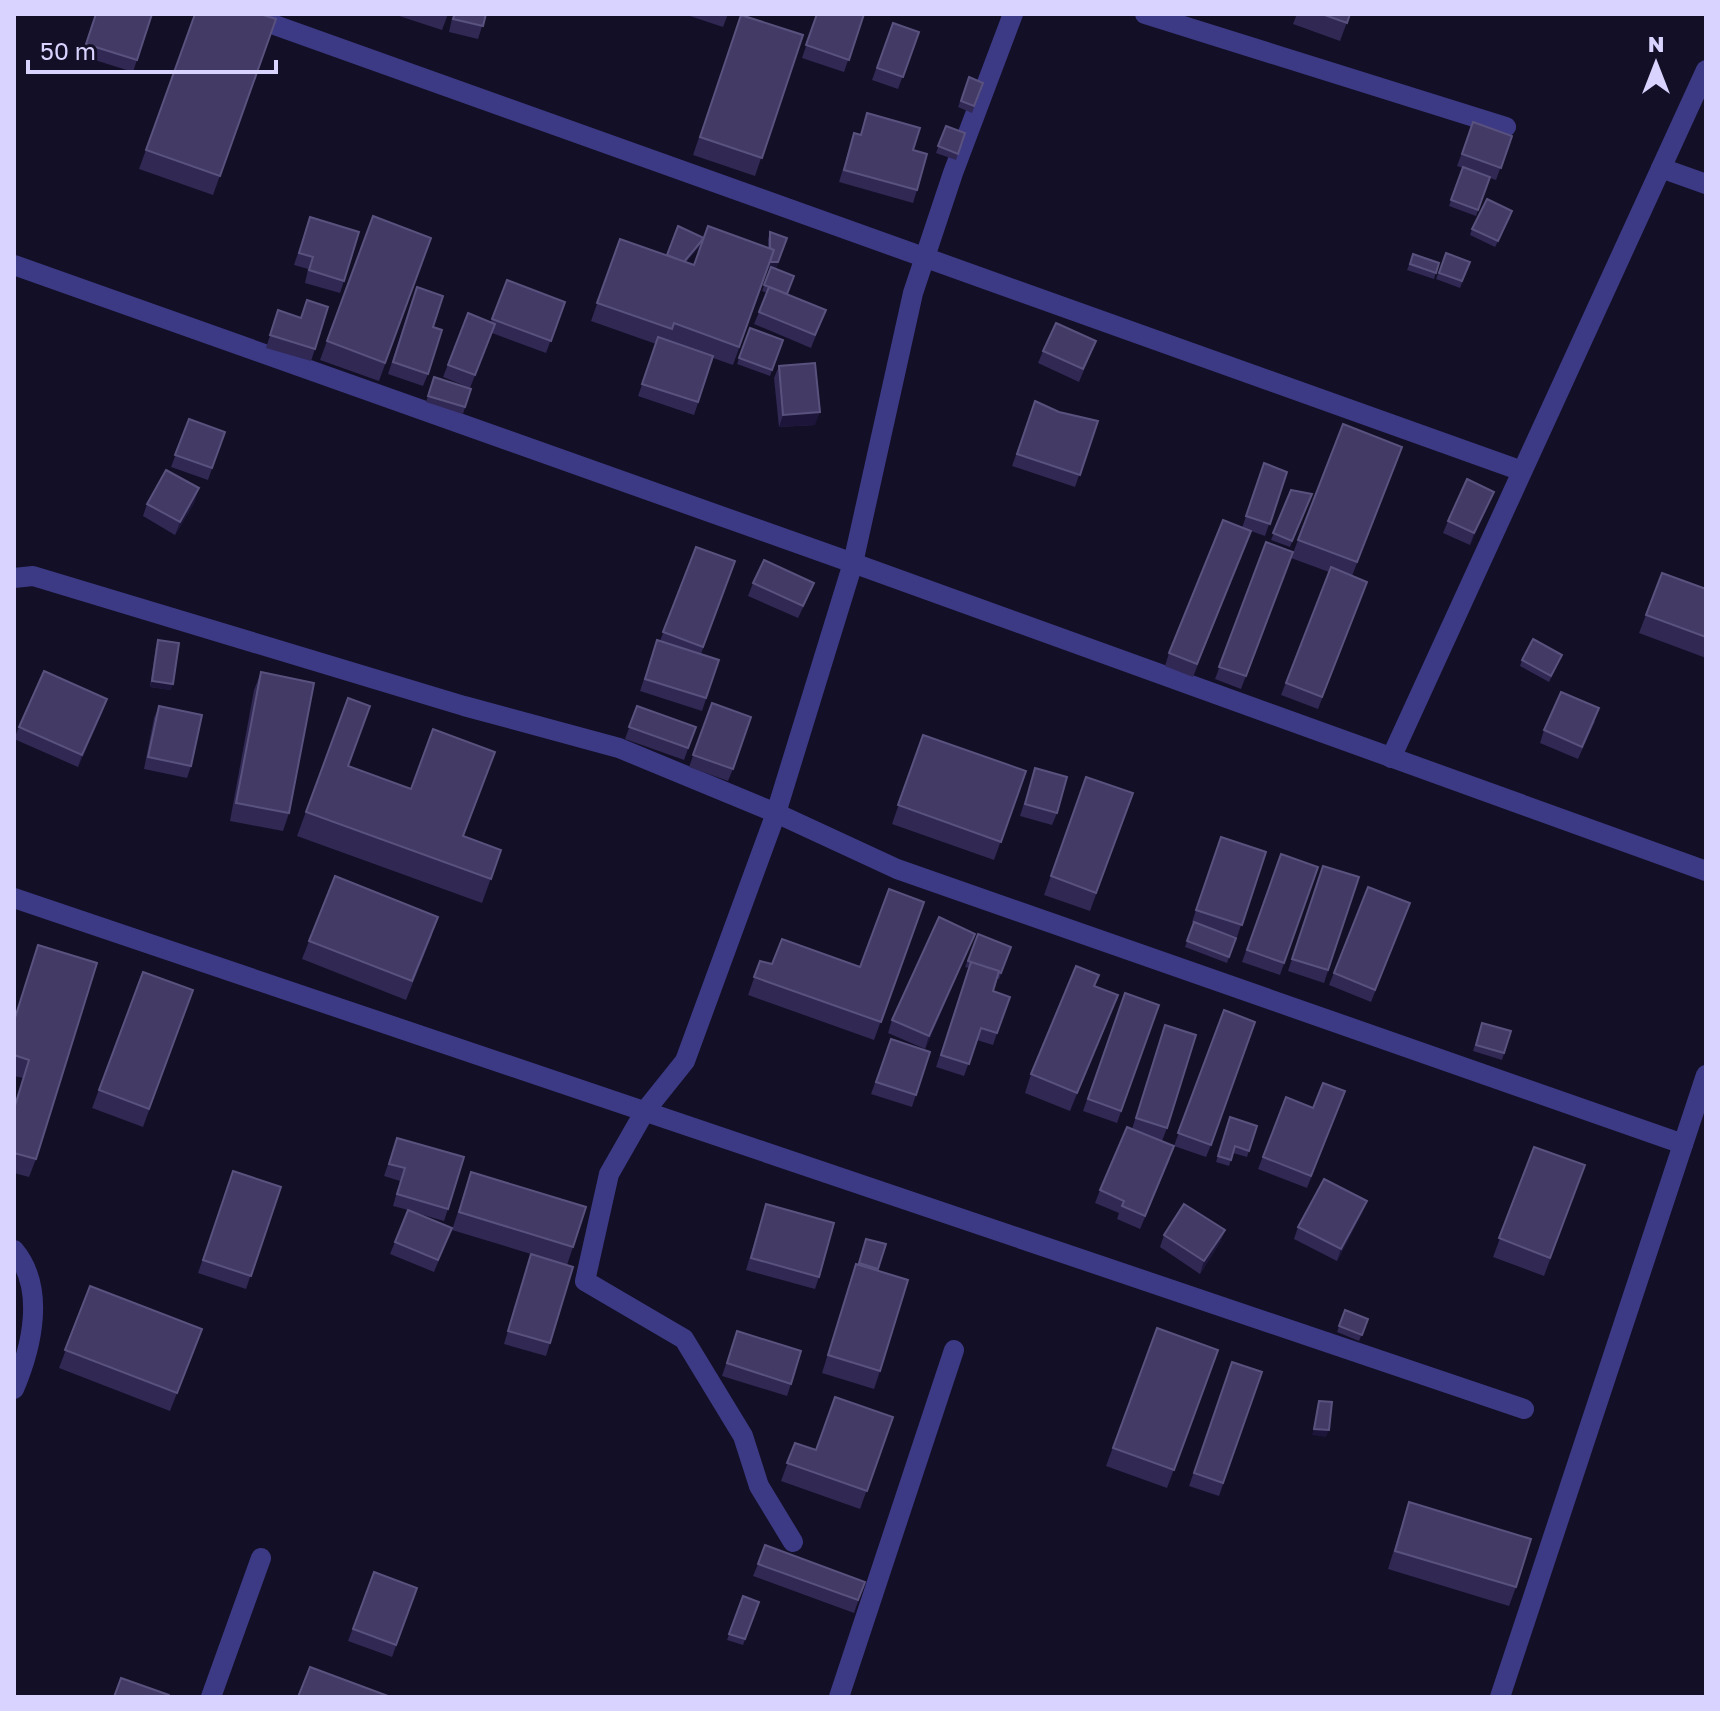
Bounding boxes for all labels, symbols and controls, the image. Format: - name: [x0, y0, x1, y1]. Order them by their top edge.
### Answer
- scale bar: [28, 24, 276, 74]
- north arrow: [1616, 24, 1696, 104]
- text: N: [1648, 30, 1664, 57]
- text: 50 m: [40, 36, 96, 65]

